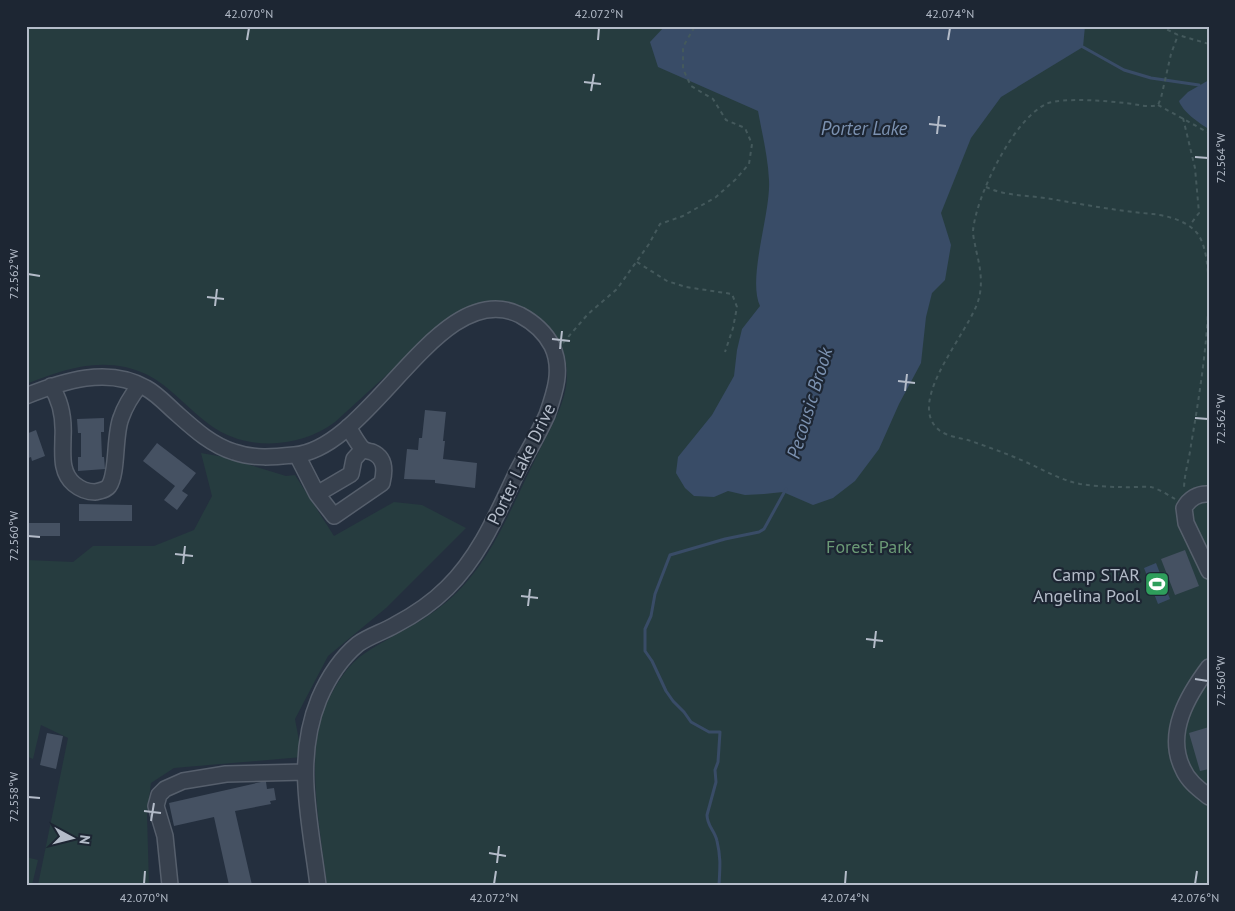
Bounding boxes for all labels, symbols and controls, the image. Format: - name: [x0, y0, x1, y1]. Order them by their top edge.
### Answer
- text: 42.070°N: [225, 6, 273, 21]
- text: 42.072°N: [575, 6, 623, 21]
- text: 42.074°N: [926, 6, 974, 21]
- water label: Porter Lake: [821, 116, 908, 140]
- text: 72.564°W: [1213, 133, 1228, 183]
- text: 72.562°W: [6, 249, 21, 299]
- water label: Pecousic Brook: [781, 343, 838, 461]
- text: 72.562°W: [1213, 394, 1228, 444]
- street label: Porter Lake Drive: [482, 400, 560, 528]
- text: 72.560°W: [6, 511, 21, 561]
- park label: Forest Park: [826, 535, 912, 558]
- place label: Camp STAR Angelina Pool: [1033, 563, 1141, 607]
- sports icon: Camp STAR Angelina Pool: [1144, 571, 1170, 597]
- text: 72.560°W: [1213, 656, 1228, 706]
- text: 72.558°W: [6, 772, 21, 822]
- north arrow: [48, 814, 98, 864]
- text: N: [75, 834, 94, 845]
- text: 42.070°N: [120, 890, 168, 905]
- text: 42.072°N: [470, 890, 518, 905]
- text: 42.074°N: [821, 890, 869, 905]
- text: 42.076°N: [1171, 890, 1219, 905]

